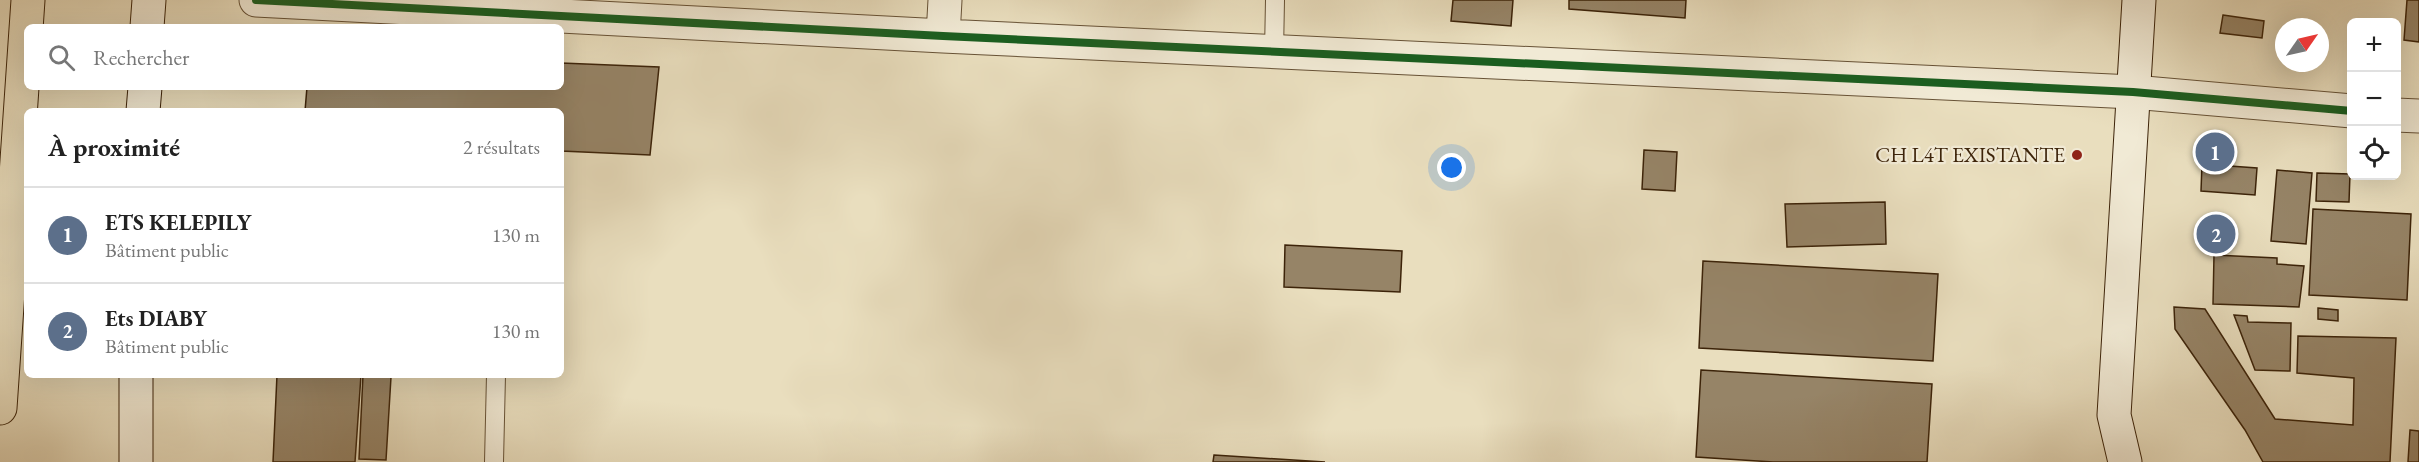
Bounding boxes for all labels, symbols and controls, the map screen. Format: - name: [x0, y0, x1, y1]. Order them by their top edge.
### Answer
- north arrow: [2275, 18, 2329, 72]
- map controls: [2347, 18, 2401, 180]
- button: +: [2347, 18, 2401, 72]
- search box: [24, 24, 564, 90]
- icon: search: [45, 41, 78, 74]
- text: Rechercher: [93, 43, 189, 72]
- button: −: [2347, 72, 2401, 126]
- button: locate: [2347, 126, 2401, 180]
- text: À proximité: [48, 130, 180, 164]
- pin: 1: [2196, 130, 2234, 174]
- text: 2 résultats: [463, 134, 540, 160]
- place label: CH L4T EXISTANTE: [1875, 141, 2065, 168]
- marker: CH L4T EXISTANTE: [2070, 148, 2084, 162]
- your location: [1437, 153, 1466, 182]
- text: ETS KELEPILY: [105, 208, 251, 237]
- pin: 2: [2196, 212, 2236, 256]
- text: 1: [62, 222, 73, 248]
- text: 130 m: [492, 222, 540, 248]
- text: Bâtiment public: [105, 237, 229, 263]
- text: Ets DIABY: [105, 304, 207, 333]
- text: 2: [62, 318, 73, 344]
- text: 130 m: [492, 318, 540, 344]
- text: Bâtiment public: [105, 333, 229, 359]

